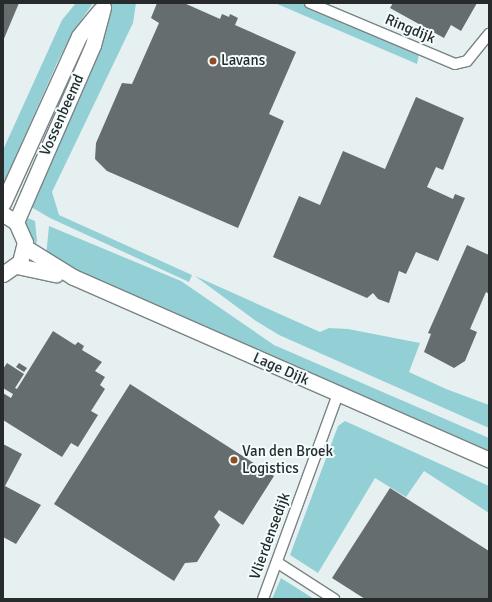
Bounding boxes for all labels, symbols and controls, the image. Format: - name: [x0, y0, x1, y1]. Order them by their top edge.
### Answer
- street label: Ringdijk: [382, 10, 438, 48]
- place label: Lavans: [221, 52, 265, 70]
- marker: Lavans: [208, 56, 218, 66]
- street label: Vossenbeemd: [36, 71, 88, 159]
- street label: Lage Dijk: [250, 349, 312, 389]
- place label: Van den Broek Logistics: [242, 442, 333, 477]
- marker: Van den Broek Logistics: [229, 455, 239, 465]
- street label: Vlierdensedijk: [246, 490, 294, 582]

